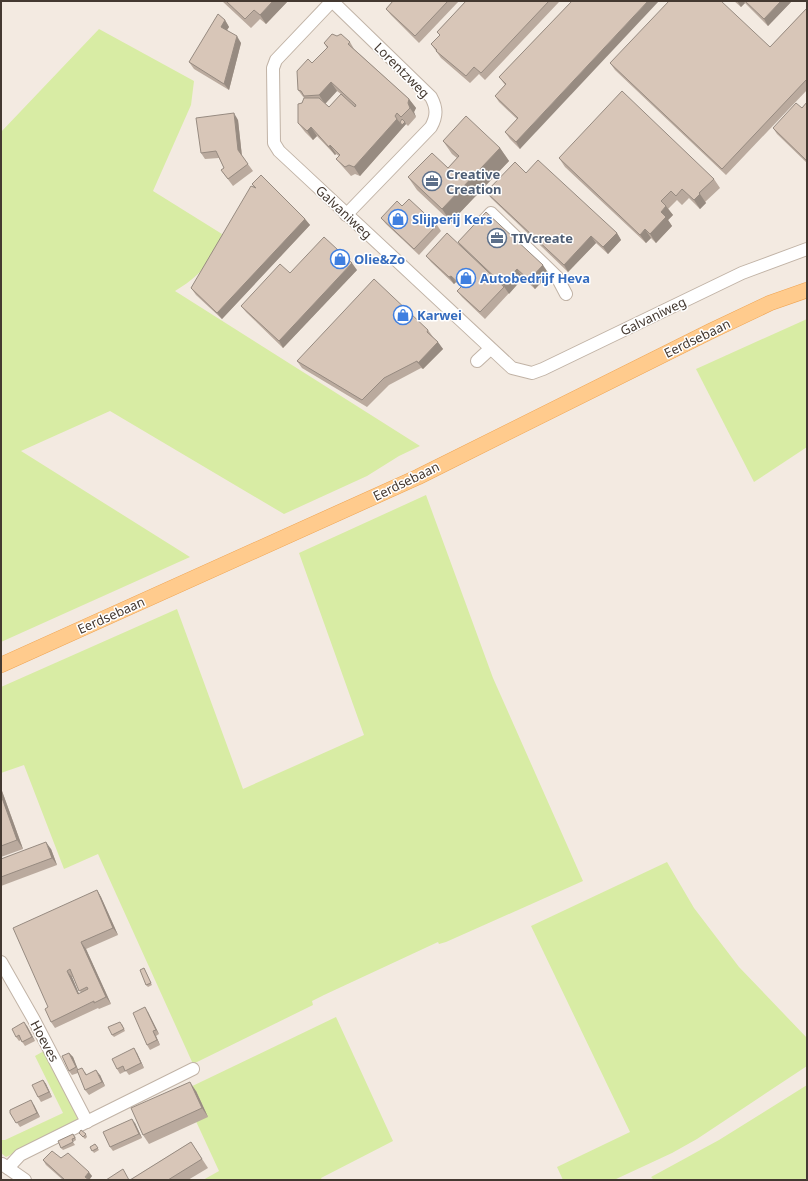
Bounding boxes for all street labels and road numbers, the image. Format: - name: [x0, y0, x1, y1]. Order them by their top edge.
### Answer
- street label: Lorentzweg: [370, 38, 434, 102]
- street label: Galvaniweg: [312, 181, 376, 243]
- street label: Galvaniweg: [617, 292, 689, 340]
- street label: Eerdsebaan: [661, 314, 733, 362]
- street label: Eerdsebaan: [370, 457, 442, 505]
- street label: Eerdsebaan: [75, 592, 147, 638]
- street label: Hoeves: [27, 1017, 63, 1065]

